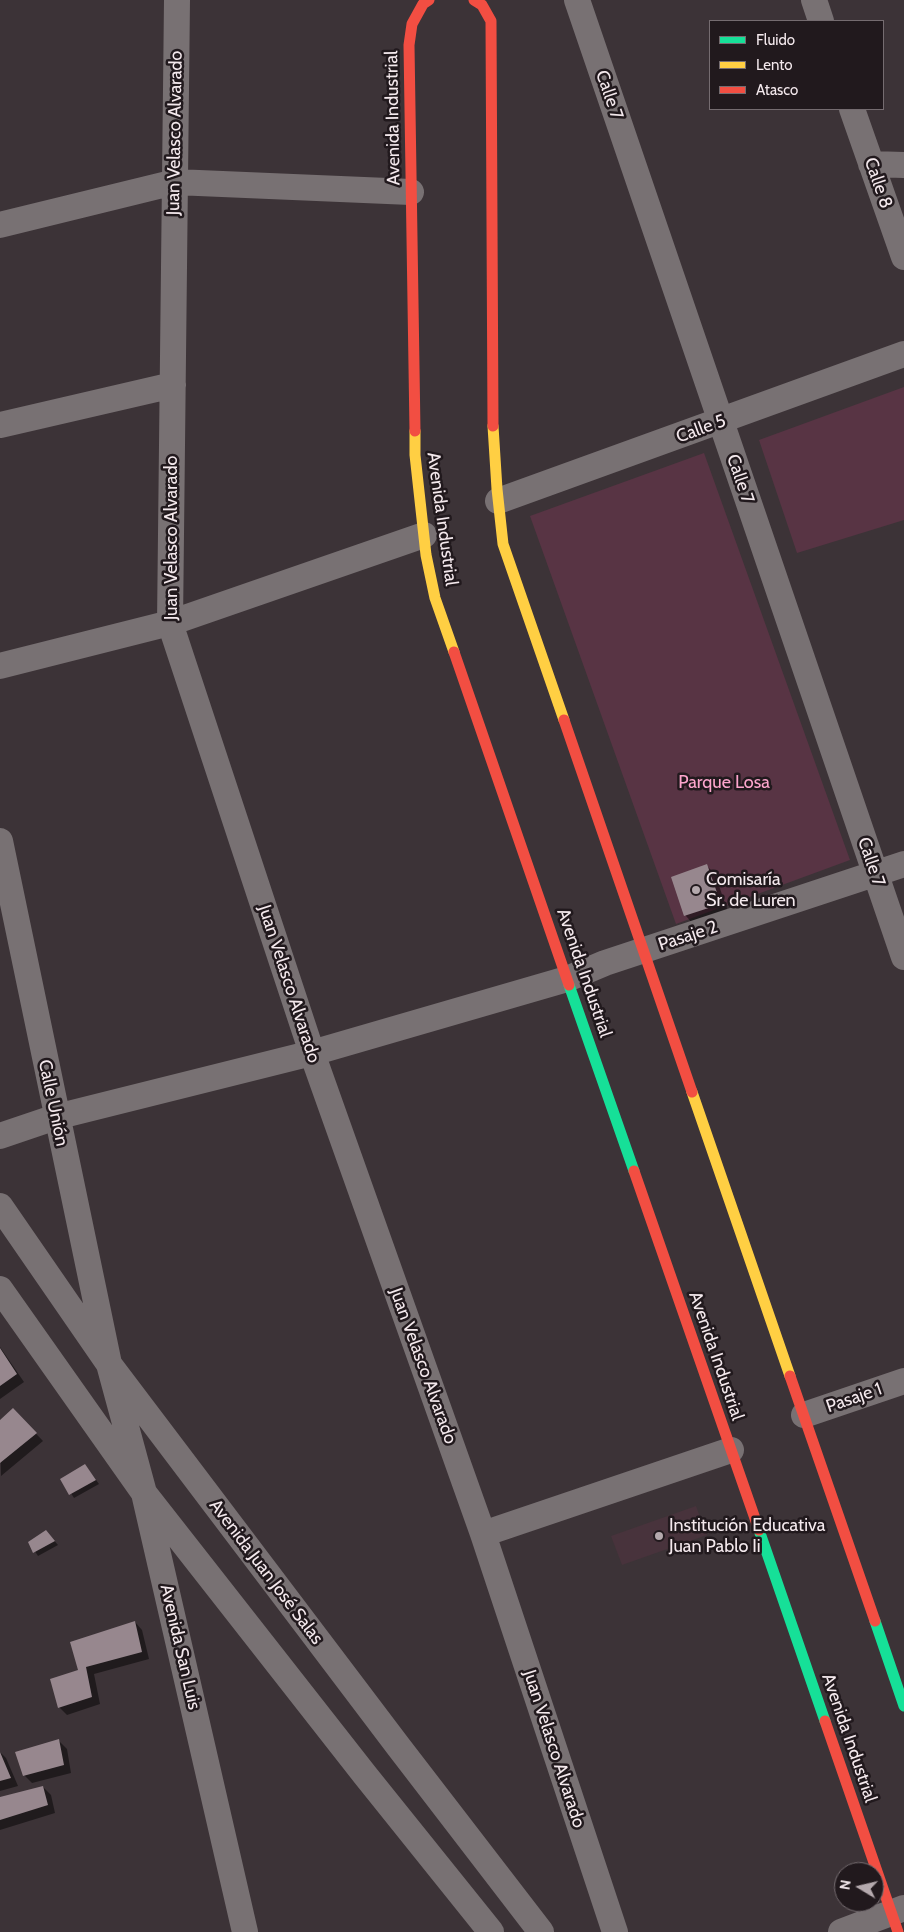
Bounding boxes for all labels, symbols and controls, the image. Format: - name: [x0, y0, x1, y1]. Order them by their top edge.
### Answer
- legend: [709, 20, 884, 110]
- text: Fluido: [756, 31, 795, 49]
- street label: Avenida Industrial: [381, 50, 405, 186]
- street label: Juan Velasco Alvarado: [163, 51, 187, 215]
- text: Lento: [756, 56, 793, 74]
- street label: Calle 7: [591, 68, 627, 122]
- text: Atasco: [756, 81, 798, 99]
- street label: Calle 8: [859, 155, 897, 211]
- street label: Calle 5: [673, 410, 729, 448]
- street label: Avenida Industrial: [422, 451, 462, 587]
- street label: Calle 7: [722, 452, 758, 506]
- street label: Juan Velasco Alvarado: [161, 456, 183, 620]
- park label: Parque Losa: [678, 772, 770, 794]
- street label: Calle 7: [853, 835, 889, 889]
- place label: Comisaría Sr. de Luren: [706, 869, 796, 912]
- marker: Comisaría Sr. de Luren: [690, 884, 702, 896]
- street label: Juan Velasco Alvarado: [253, 902, 325, 1066]
- street label: Avenida Industrial: [552, 906, 616, 1040]
- street label: Pasaje 2: [656, 916, 720, 956]
- street label: Calle Unión: [33, 1058, 73, 1148]
- street label: Juan Velasco Alvarado: [385, 1285, 461, 1447]
- street label: Avenida Industrial: [684, 1289, 748, 1423]
- street label: Pasaje 1: [823, 1378, 885, 1418]
- street label: Avenida Juan José Salas: [204, 1495, 328, 1649]
- place label: Institución Educativa Juan Pablo Ii: [669, 1515, 825, 1558]
- marker: Institución Educativa Juan Pablo Ii: [653, 1530, 665, 1542]
- street label: Avenida San Luis: [155, 1582, 205, 1712]
- street label: Juan Velasco Alvarado: [518, 1667, 590, 1831]
- street label: Avenida Industrial: [817, 1671, 881, 1805]
- north arrow: [834, 1862, 884, 1912]
- text: N: [836, 1879, 855, 1891]

